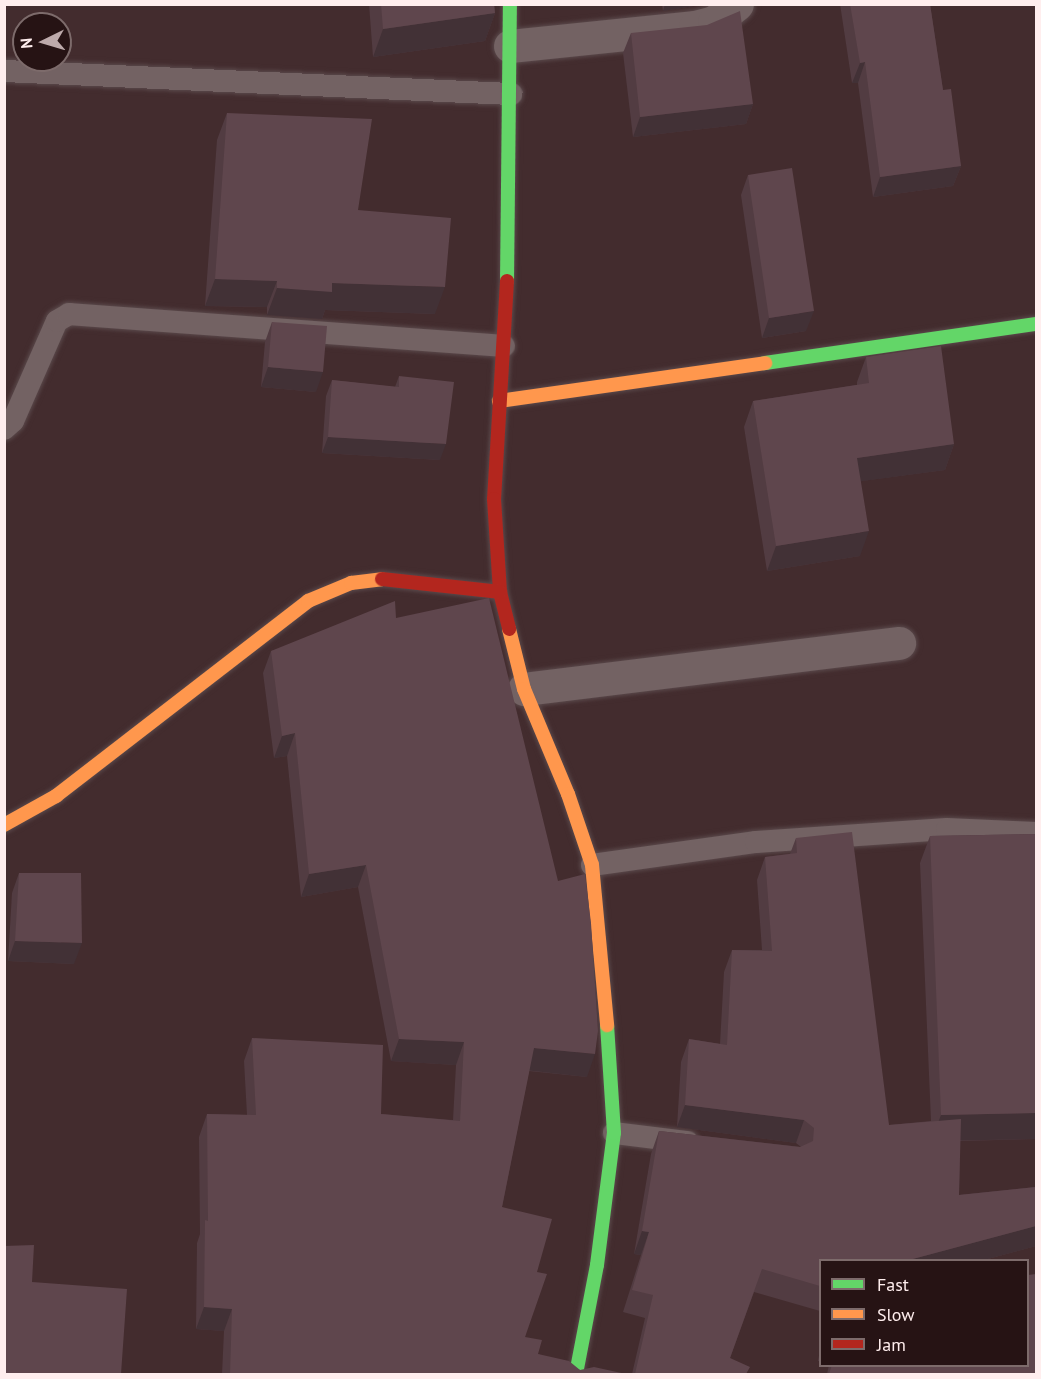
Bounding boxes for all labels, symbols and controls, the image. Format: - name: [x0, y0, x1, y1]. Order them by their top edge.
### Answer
- north arrow: [12, 12, 72, 72]
- text: N: [16, 37, 36, 50]
- legend: [819, 1259, 1029, 1367]
- text: Fast: [877, 1273, 909, 1296]
- text: Slow: [877, 1303, 915, 1326]
- text: Jam: [877, 1333, 906, 1356]

